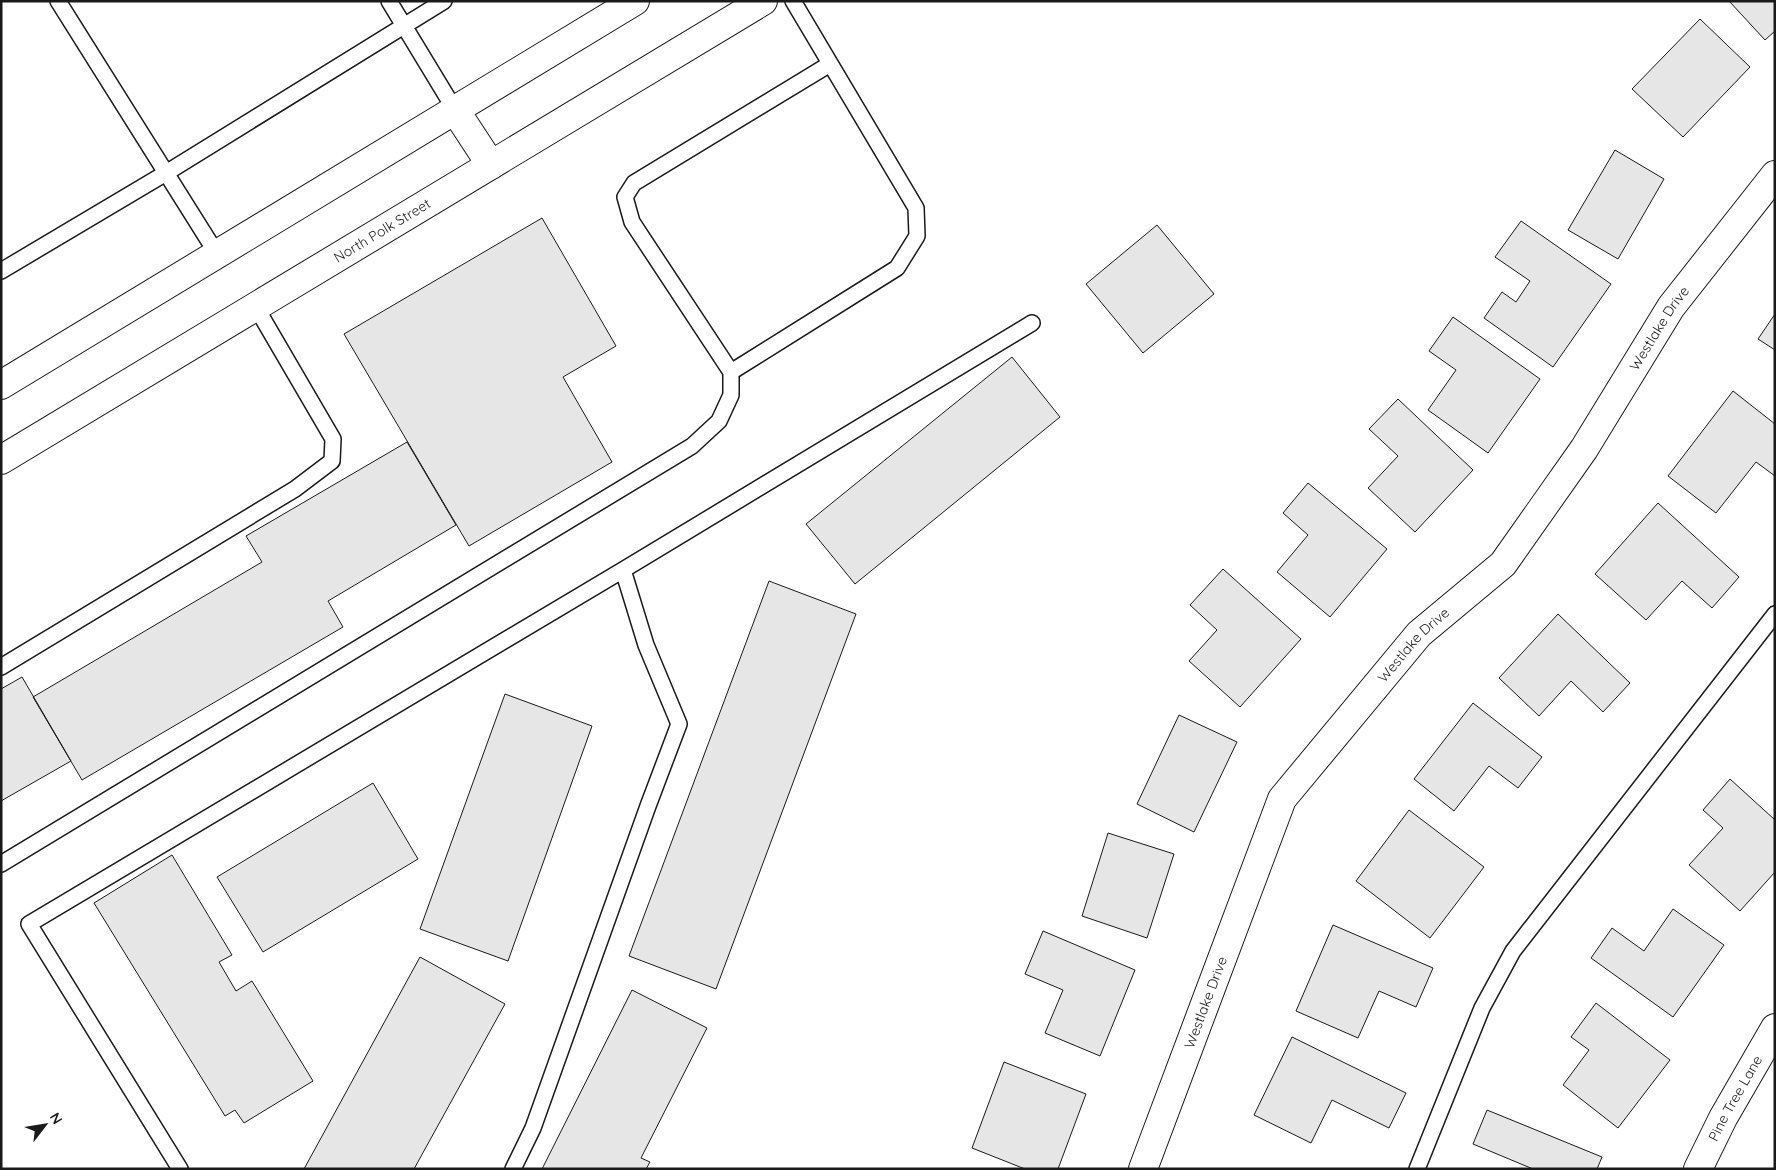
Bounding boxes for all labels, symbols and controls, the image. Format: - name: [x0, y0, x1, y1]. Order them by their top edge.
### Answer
- street label: North Polk Street: [330, 194, 434, 267]
- street label: Westlake Drive: [1625, 282, 1693, 374]
- street label: Westlake Drive: [1374, 603, 1453, 686]
- street label: Westlake Drive: [1180, 954, 1231, 1051]
- street label: Pine Tree Lane: [1704, 1052, 1766, 1144]
- north arrow: [20, 1100, 70, 1150]
- text: N: [46, 1109, 67, 1127]

